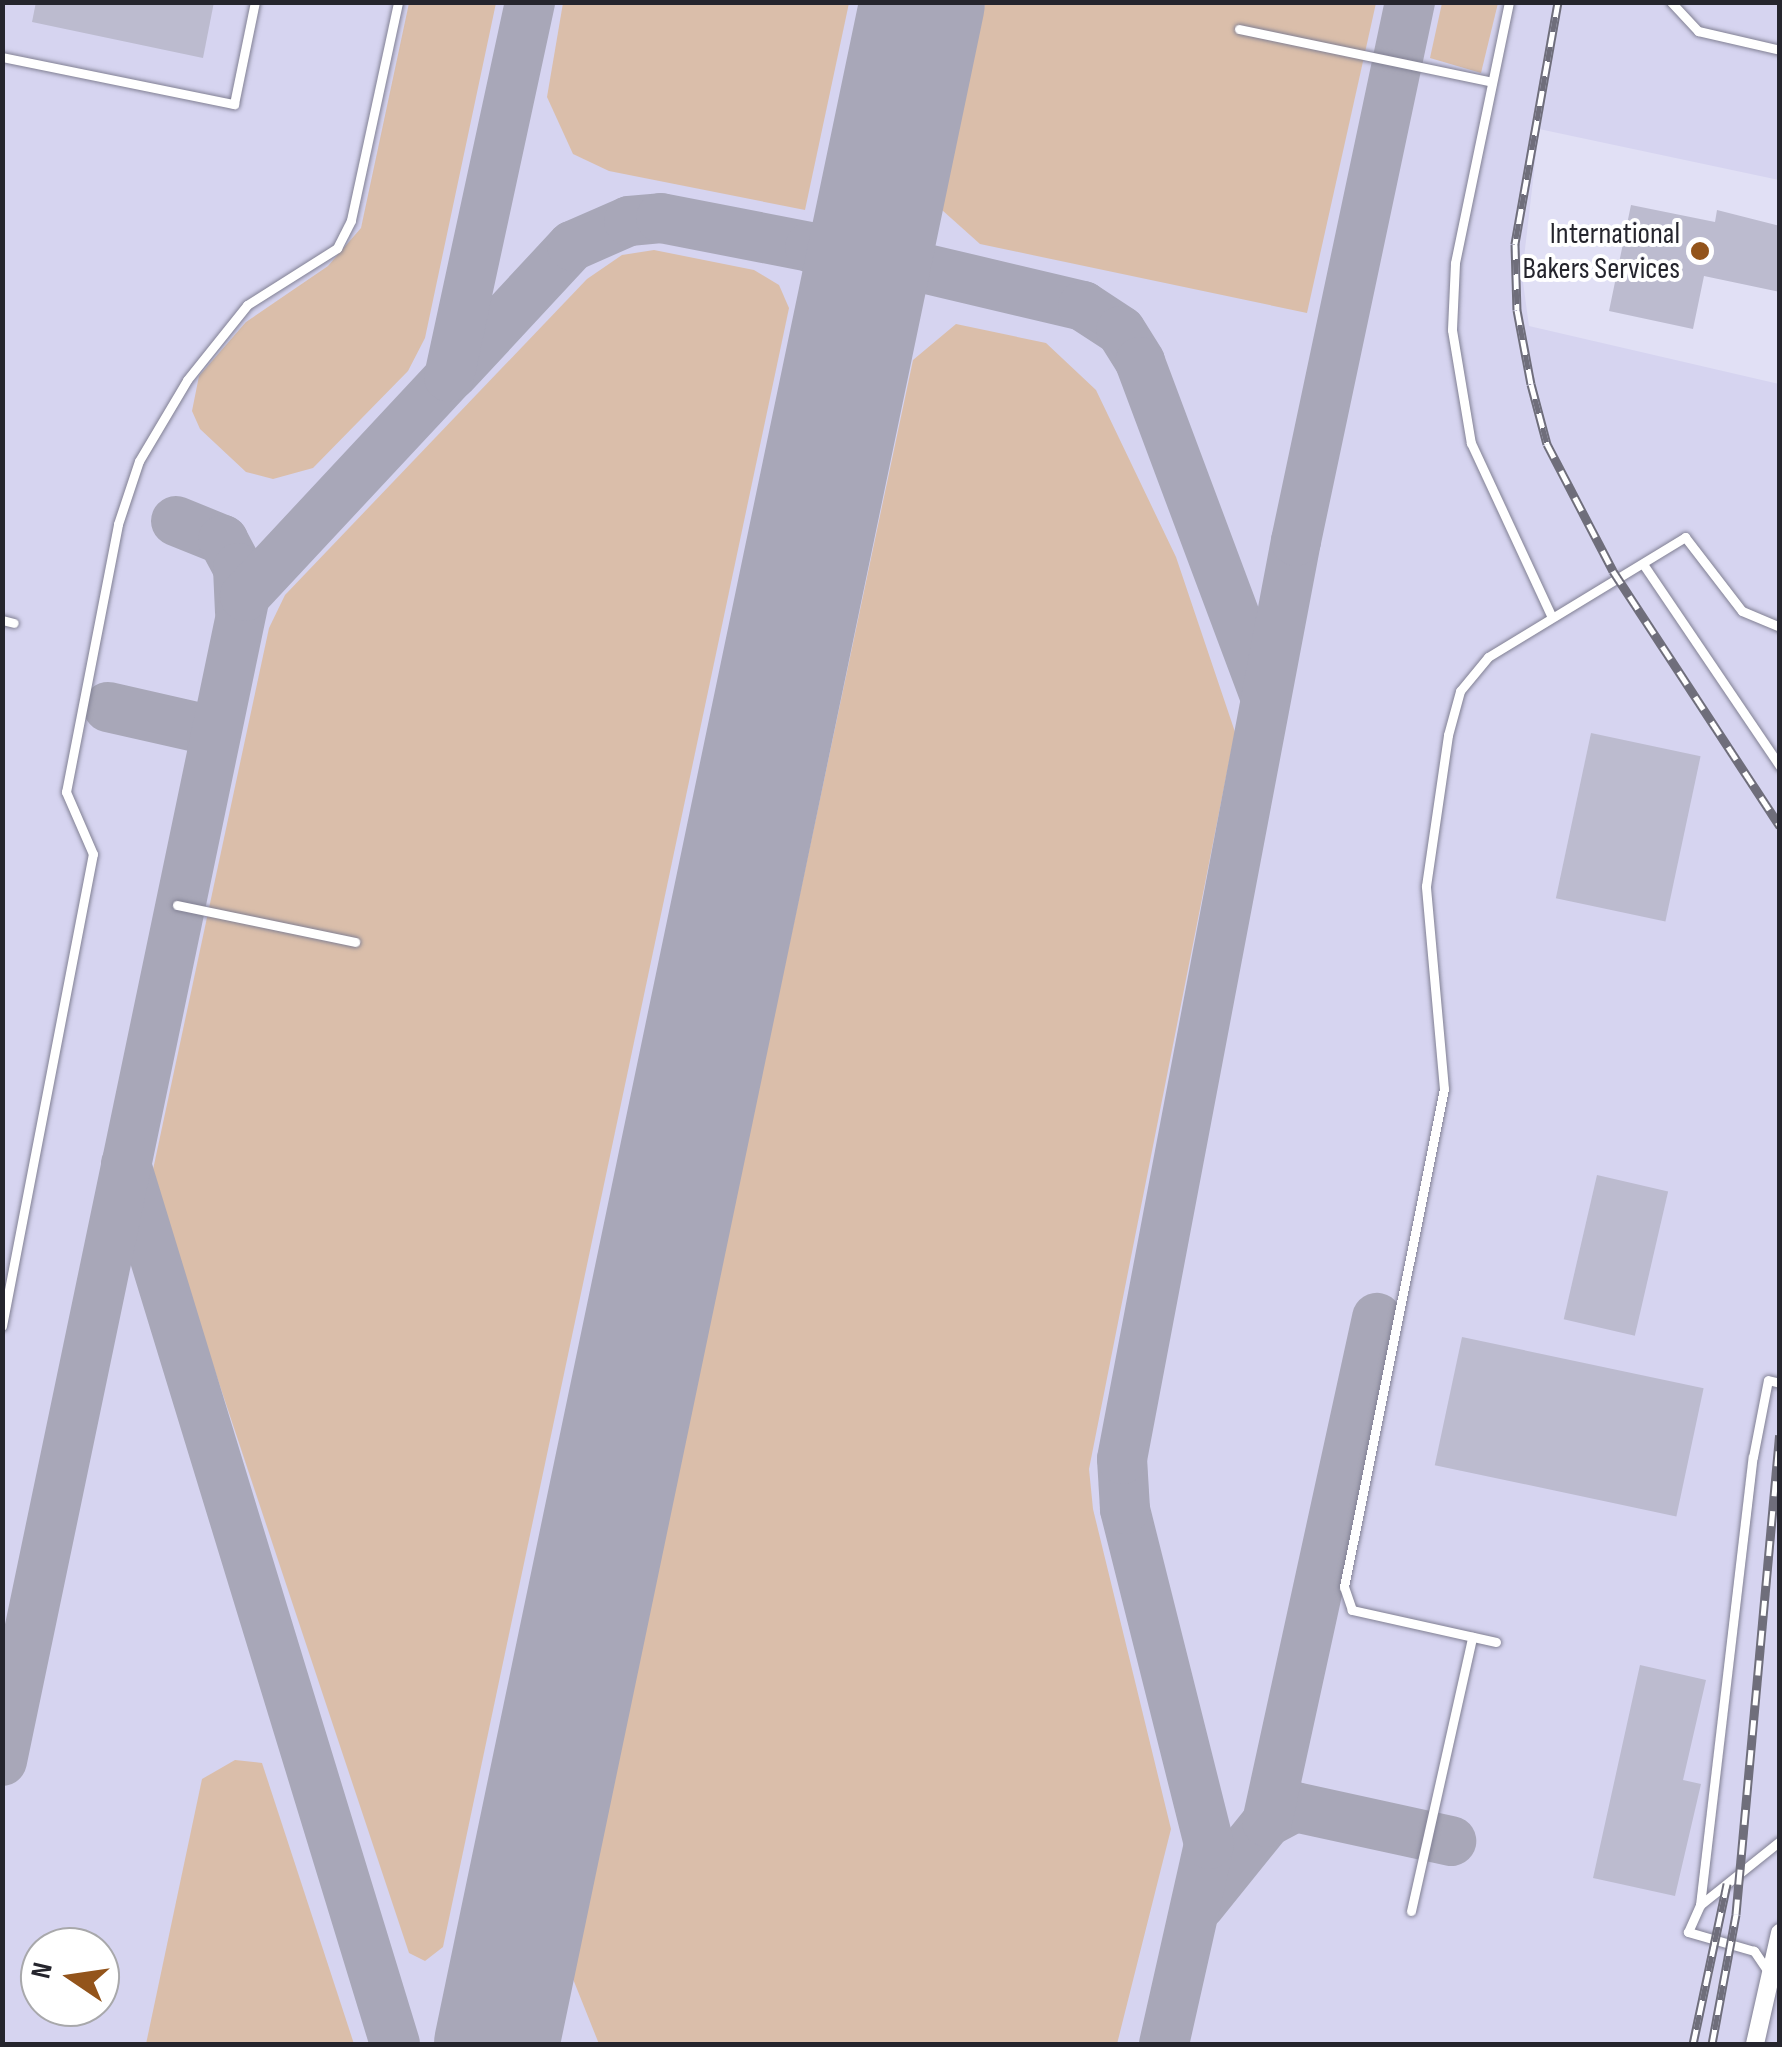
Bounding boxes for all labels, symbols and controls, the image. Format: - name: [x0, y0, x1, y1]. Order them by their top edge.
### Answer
- place label: International Bakers Services: [1523, 216, 1680, 286]
- marker: International Bakers Services: [1689, 240, 1711, 262]
- north arrow: [20, 1927, 120, 2027]
- text: N: [24, 1960, 60, 1982]

